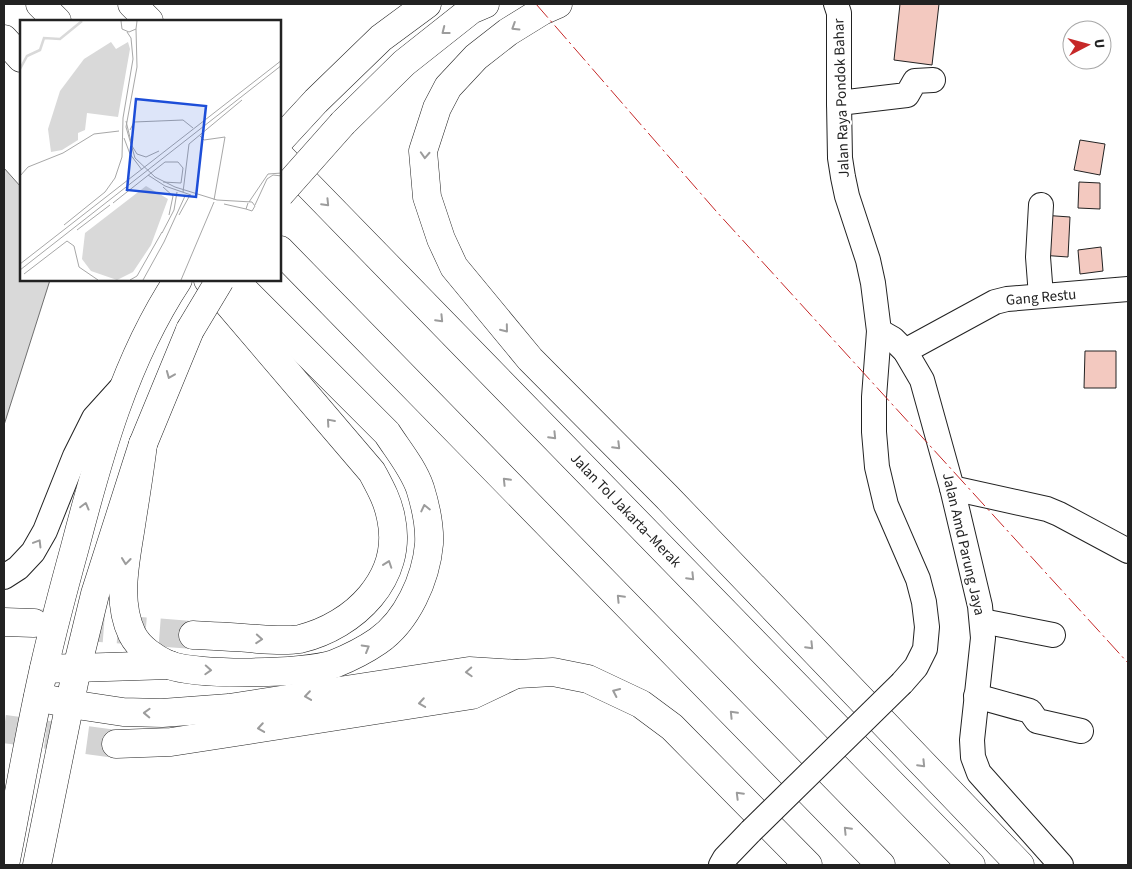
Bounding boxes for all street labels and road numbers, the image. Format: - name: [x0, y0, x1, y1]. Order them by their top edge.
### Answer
- street label: Jalan Raya Pondok Bahar: [828, 17, 855, 178]
- street label: Gang Restu: [1005, 284, 1077, 311]
- street label: Jalan Tol Jakarta–Merak: [565, 448, 686, 573]
- street label: Jalan Amd Parung Jaya: [937, 471, 990, 618]

